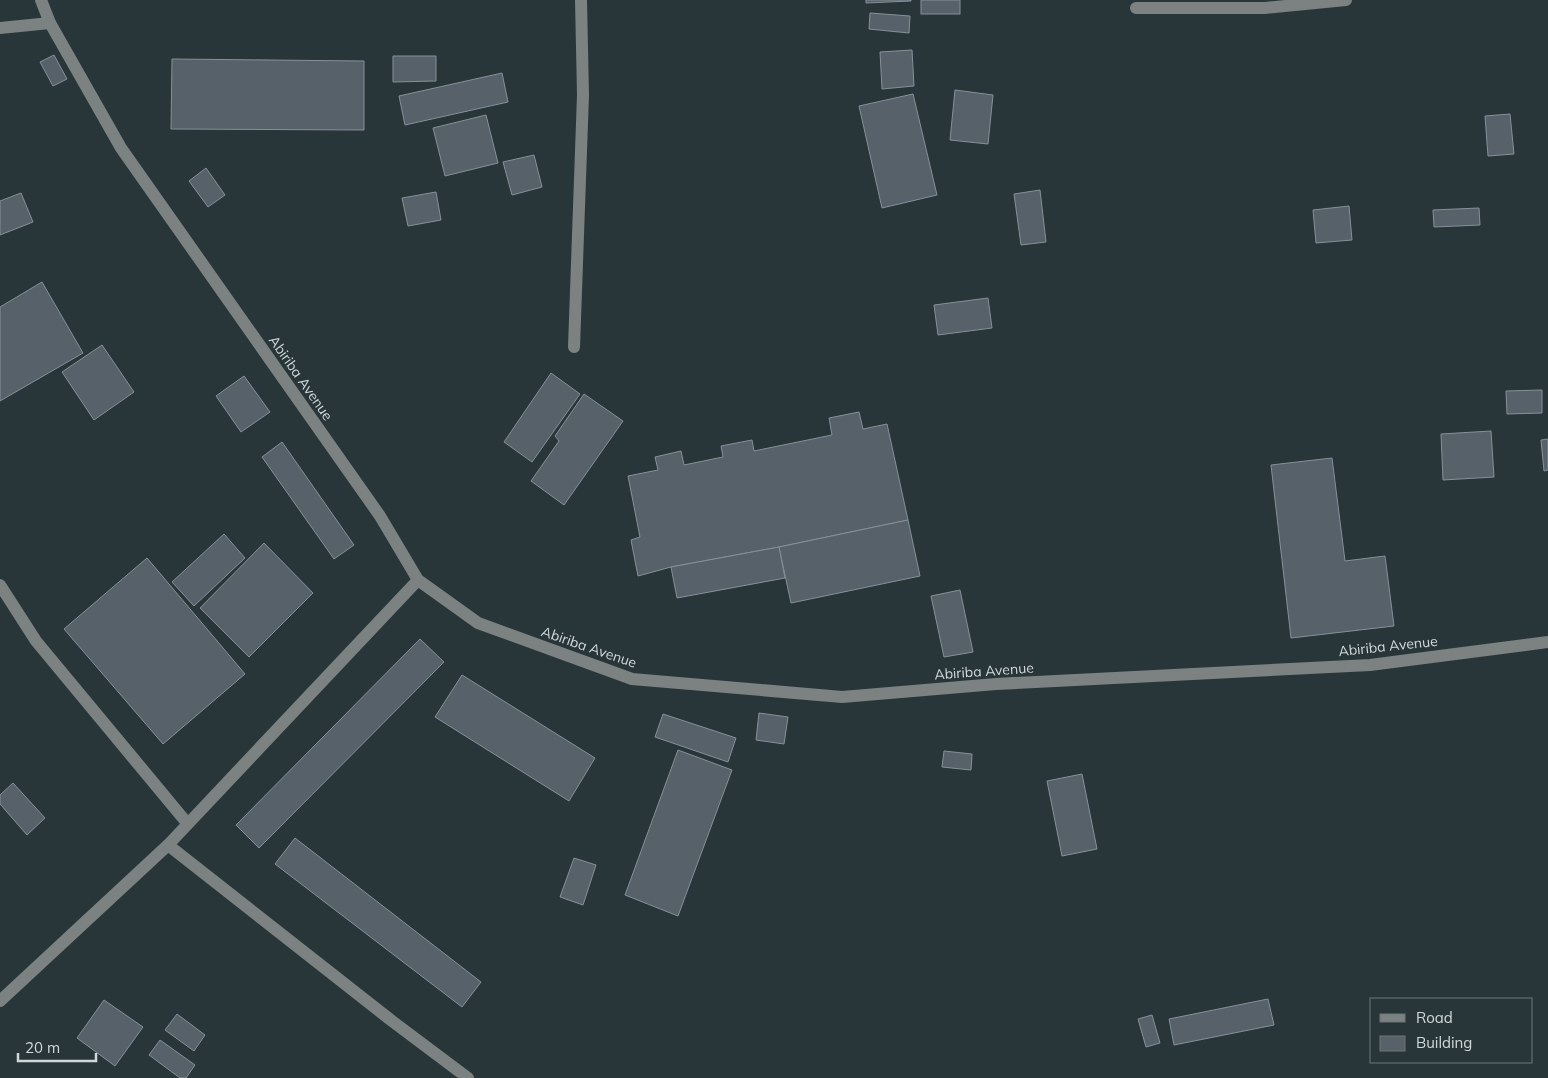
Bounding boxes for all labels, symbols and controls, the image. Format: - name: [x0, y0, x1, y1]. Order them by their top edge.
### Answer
- street label: Abiriba Avenue: [265, 332, 337, 424]
- street label: Abiriba Avenue: [539, 622, 639, 672]
- street label: Abiriba Avenue: [1338, 632, 1438, 660]
- street label: Abiriba Avenue: [934, 659, 1034, 683]
- legend: [1370, 998, 1533, 1063]
- text: Road: [1416, 1008, 1453, 1027]
- scale bar: [18, 1030, 95, 1062]
- text: Building: [1416, 1033, 1472, 1052]
- text: 20 m: [25, 1038, 60, 1057]

